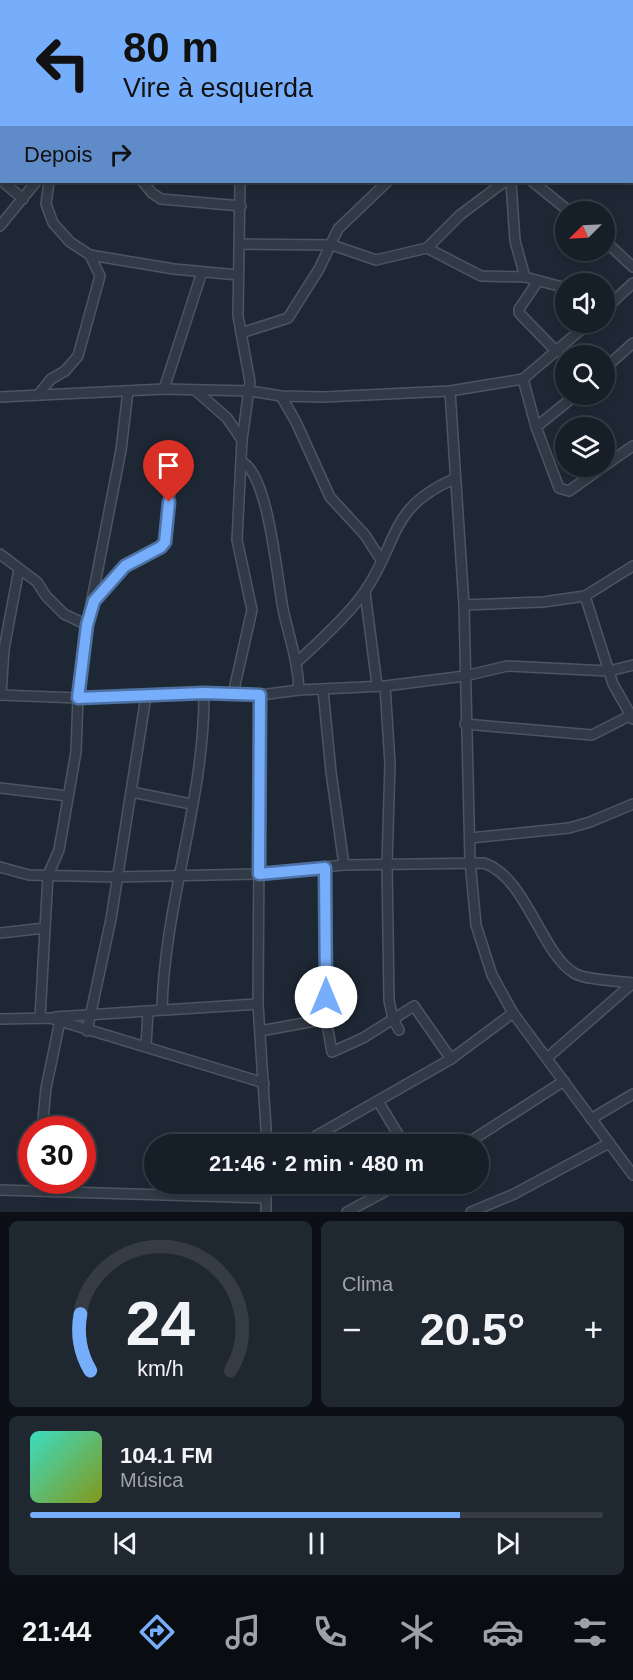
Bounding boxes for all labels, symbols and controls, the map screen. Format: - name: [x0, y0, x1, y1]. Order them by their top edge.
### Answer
- icon: left: [24, 24, 102, 102]
- text: 80 m: [123, 24, 219, 71]
- text: Vire à esquerda: [123, 73, 313, 103]
- icon: right: [104, 138, 137, 171]
- text: Depois: [24, 142, 92, 167]
- north arrow: [555, 201, 615, 261]
- map controls: [555, 201, 615, 477]
- button: sound: [555, 273, 615, 333]
- button: search: [555, 345, 615, 405]
- button: layers: [555, 417, 615, 477]
- pin: [143, 440, 194, 502]
- icon: arrive: [152, 449, 185, 482]
- position arrow: [294, 965, 358, 1029]
- speed limit sign: 30: [18, 1116, 96, 1194]
- text: 21:46 · 2 min · 480 m: [209, 1151, 424, 1176]
- text: Clima: [342, 1273, 393, 1295]
- text: 24: [126, 1289, 195, 1358]
- text: 20.5°: [420, 1304, 525, 1355]
- text: −: [342, 1311, 361, 1348]
- text: +: [584, 1311, 603, 1348]
- text: km/h: [137, 1357, 184, 1381]
- text: 104.1 FM: [120, 1443, 213, 1468]
- text: Música: [120, 1469, 183, 1491]
- icon: previous: [109, 1527, 142, 1560]
- icon: pause: [300, 1527, 333, 1560]
- icon: next: [491, 1527, 524, 1560]
- icon: directions: [136, 1611, 178, 1653]
- icon: music: [222, 1611, 264, 1653]
- icon: phone: [309, 1611, 351, 1653]
- icon: climate: [396, 1611, 438, 1653]
- icon: car: [482, 1611, 524, 1653]
- icon: filters: [569, 1611, 611, 1653]
- text: 21:44: [22, 1617, 91, 1647]

